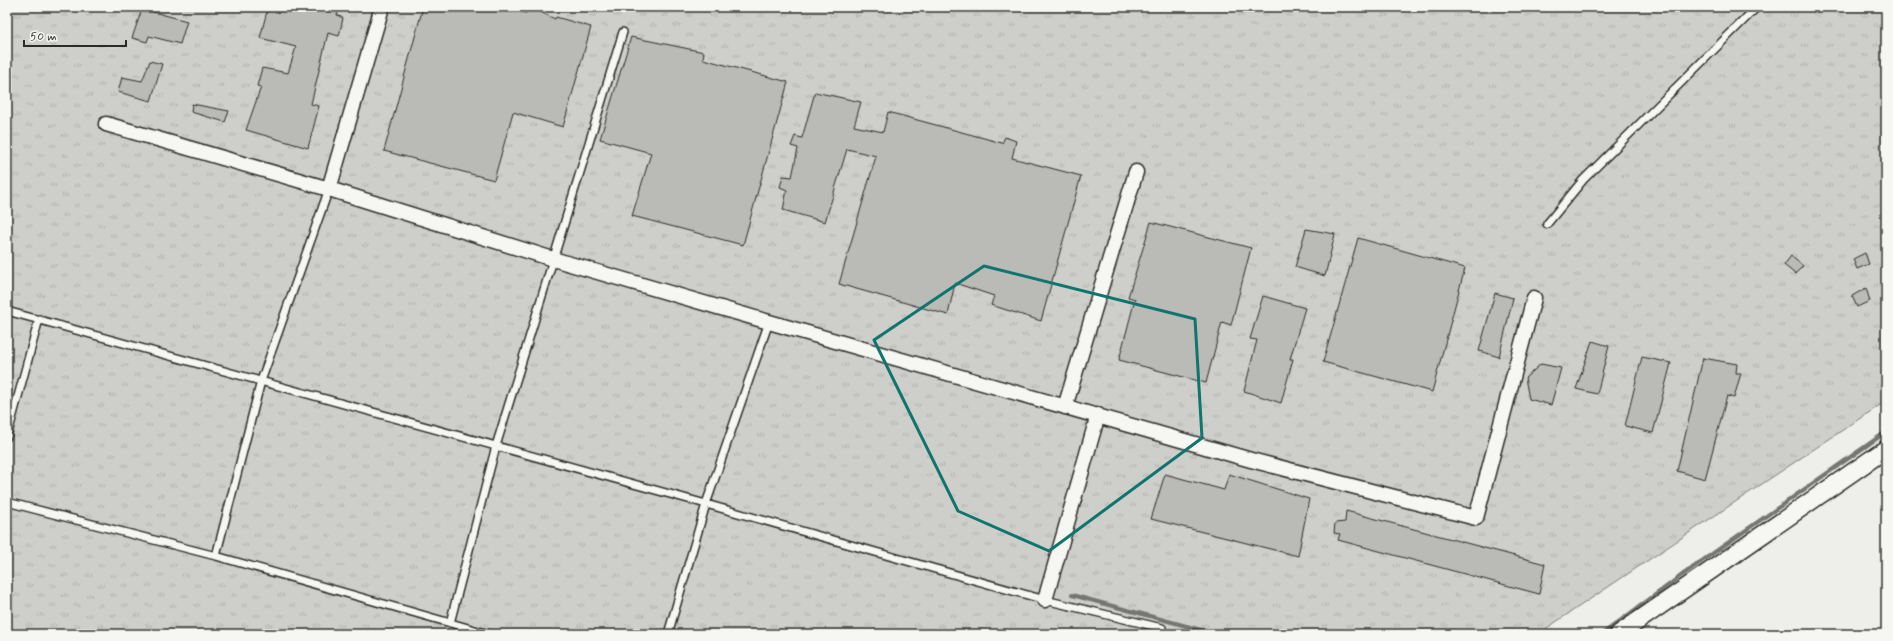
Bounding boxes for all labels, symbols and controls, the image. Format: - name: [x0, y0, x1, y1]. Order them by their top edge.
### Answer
- scale bar: [24, 22, 126, 48]
- text: 50 m: [30, 29, 57, 45]

